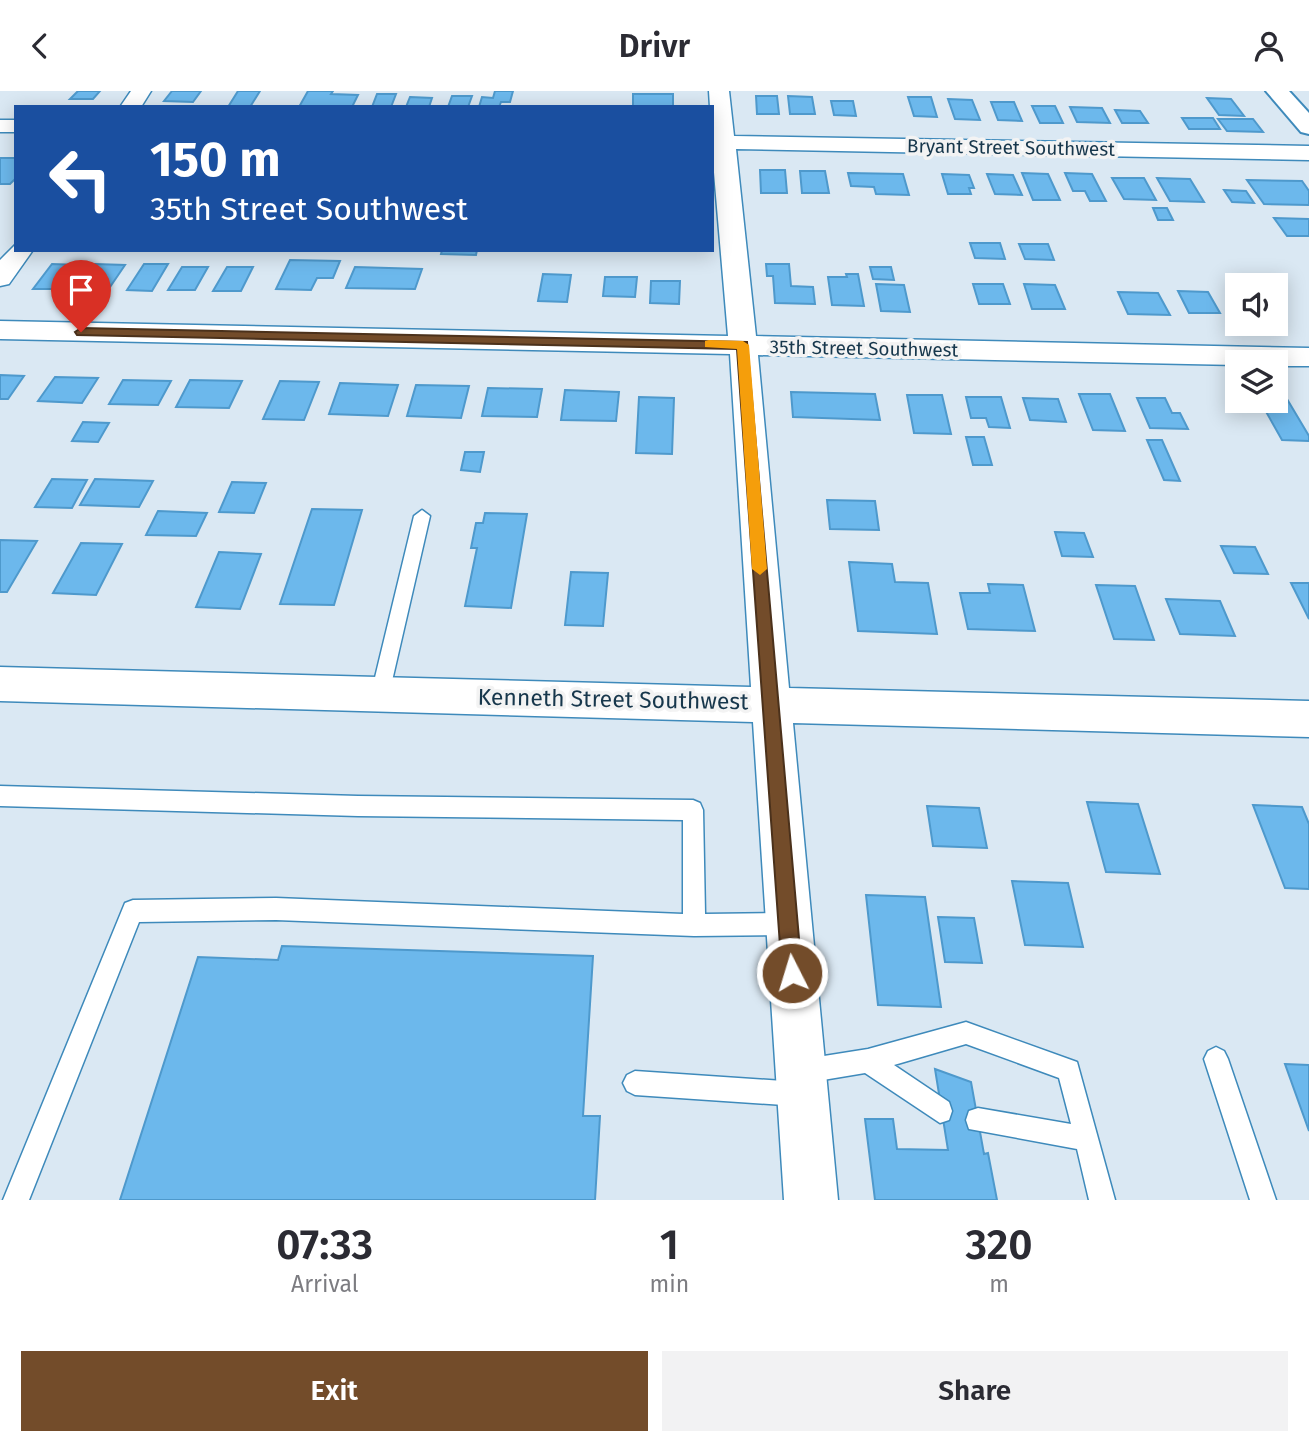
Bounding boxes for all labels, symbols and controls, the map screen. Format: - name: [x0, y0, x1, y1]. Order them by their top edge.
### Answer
- icon: back: [21, 27, 59, 65]
- text: Drivr: [619, 27, 690, 65]
- icon: person: [1250, 27, 1288, 65]
- text: 150 m: [150, 130, 281, 189]
- icon: left: [35, 133, 126, 224]
- street label: Bryant Street Southwest: [907, 134, 1115, 161]
- text: 35th Street Southwest: [150, 190, 468, 228]
- pin: [51, 260, 111, 332]
- icon: arrive: [62, 271, 100, 309]
- map controls: [1225, 273, 1288, 413]
- button: sound: [1225, 273, 1288, 336]
- street label: 35th Street Southwest: [769, 335, 959, 362]
- button: layers: [1225, 350, 1288, 413]
- street label: Kenneth Street Southwest: [477, 683, 749, 715]
- position arrow: [755, 936, 829, 1010]
- text: 07:33: [276, 1220, 373, 1270]
- text: 1: [660, 1220, 679, 1270]
- text: 320: [966, 1220, 1033, 1270]
- text: Arrival: [291, 1270, 358, 1298]
- text: min: [650, 1270, 689, 1298]
- text: m: [989, 1270, 1009, 1298]
- button: Exit: [21, 1351, 648, 1431]
- button: Share: [662, 1351, 1288, 1431]

